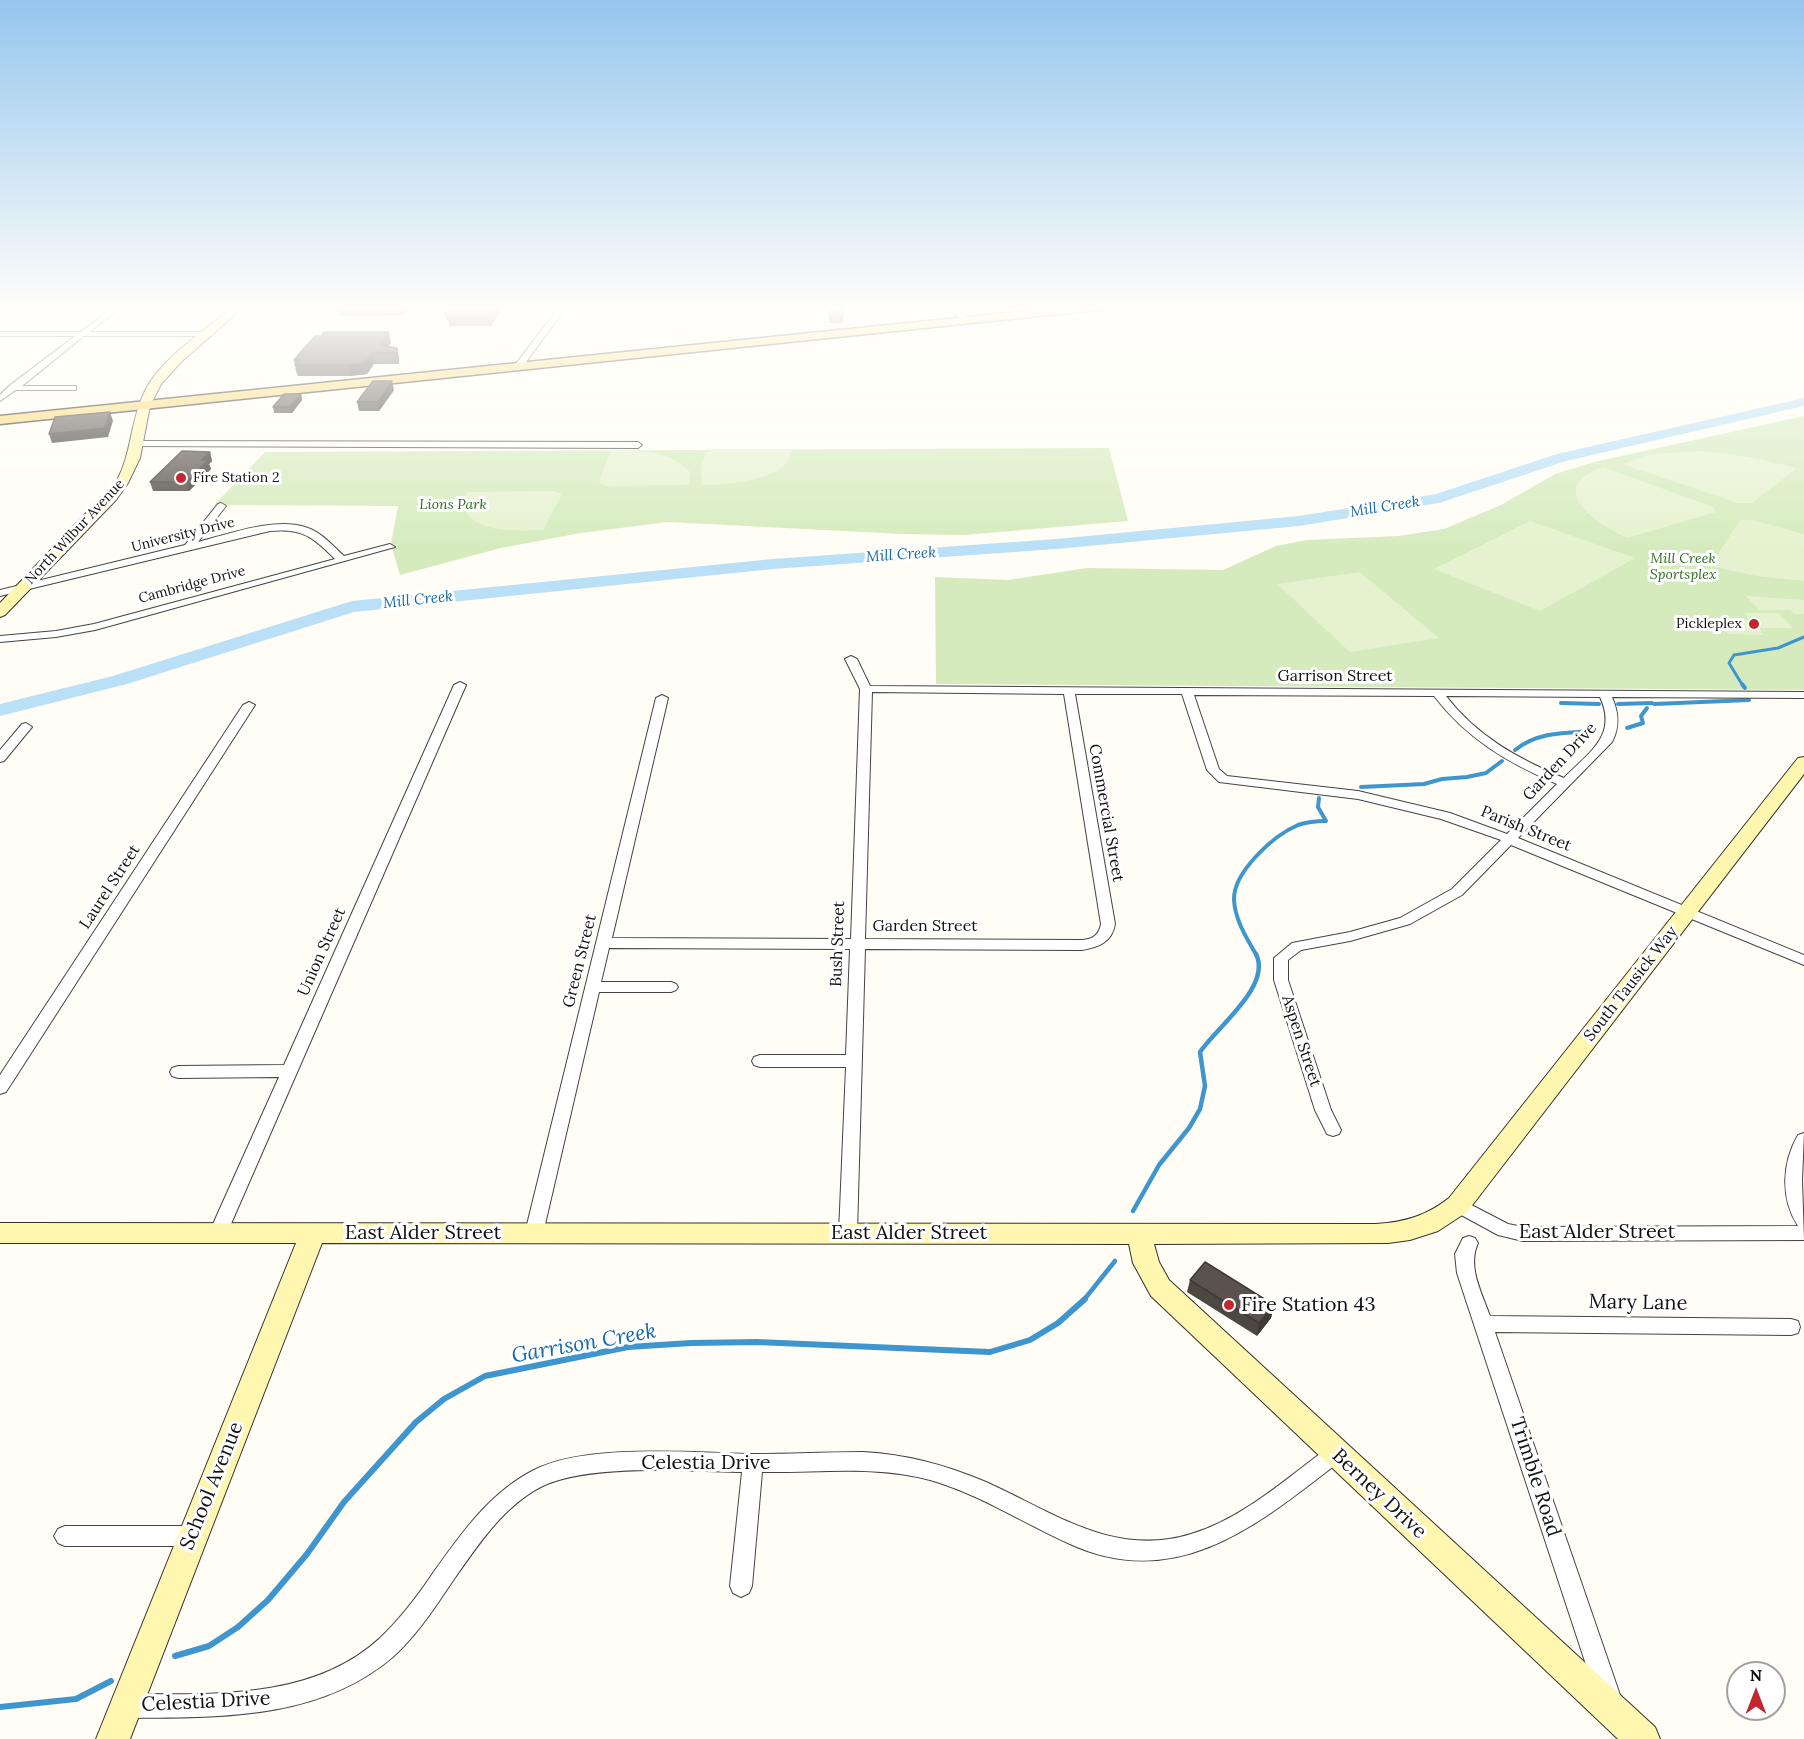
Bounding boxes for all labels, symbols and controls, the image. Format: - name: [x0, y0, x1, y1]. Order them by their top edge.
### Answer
- place label: Fire Station 2: [193, 470, 279, 486]
- marker: Fire Station 2: [174, 471, 188, 485]
- street label: North Wilbur Avenue: [22, 476, 128, 588]
- water label: Mill Creek: [1349, 493, 1421, 521]
- park label: Lions Park: [419, 497, 487, 513]
- street label: University Drive: [130, 514, 236, 556]
- water label: Mill Creek: [865, 544, 937, 566]
- park label: Mill Creek Sportsplex: [1650, 551, 1716, 584]
- street label: Cambridge Drive: [137, 563, 247, 607]
- water label: Mill Creek: [382, 587, 454, 613]
- place label: Pickleplex: [1676, 616, 1742, 632]
- marker: Pickleplex: [1747, 617, 1761, 631]
- street label: Garrison Street: [1278, 666, 1392, 686]
- street label: Garden Drive: [1519, 719, 1601, 805]
- street label: Commercial Street: [1084, 742, 1128, 884]
- street label: Parish Street: [1478, 802, 1574, 856]
- street label: Laurel Street: [76, 841, 144, 933]
- street label: Bush Street: [827, 901, 849, 987]
- street label: Union Street: [294, 905, 350, 999]
- street label: Green Street: [559, 912, 601, 1010]
- street label: Garden Street: [873, 916, 977, 936]
- street label: South Tausick Way: [1580, 923, 1682, 1045]
- street label: Aspen Street: [1277, 993, 1325, 1089]
- street label: East Alder Street: [1519, 1220, 1675, 1244]
- street label: East Alder Street: [345, 1221, 501, 1245]
- street label: East Alder Street: [831, 1221, 987, 1245]
- street label: Mary Lane: [1588, 1290, 1688, 1316]
- place label: Fire Station 43: [1241, 1293, 1376, 1317]
- marker: Fire Station 43: [1222, 1298, 1236, 1312]
- water label: Garrison Creek: [510, 1319, 658, 1369]
- street label: Trimble Road: [1504, 1414, 1566, 1540]
- street label: School Avenue: [175, 1418, 249, 1554]
- street label: Berney Drive: [1327, 1444, 1431, 1544]
- street label: Celestia Drive: [641, 1451, 771, 1475]
- north arrow: [1726, 1661, 1786, 1721]
- text: N: [1750, 1665, 1762, 1685]
- street label: Celestia Drive: [141, 1687, 271, 1717]

